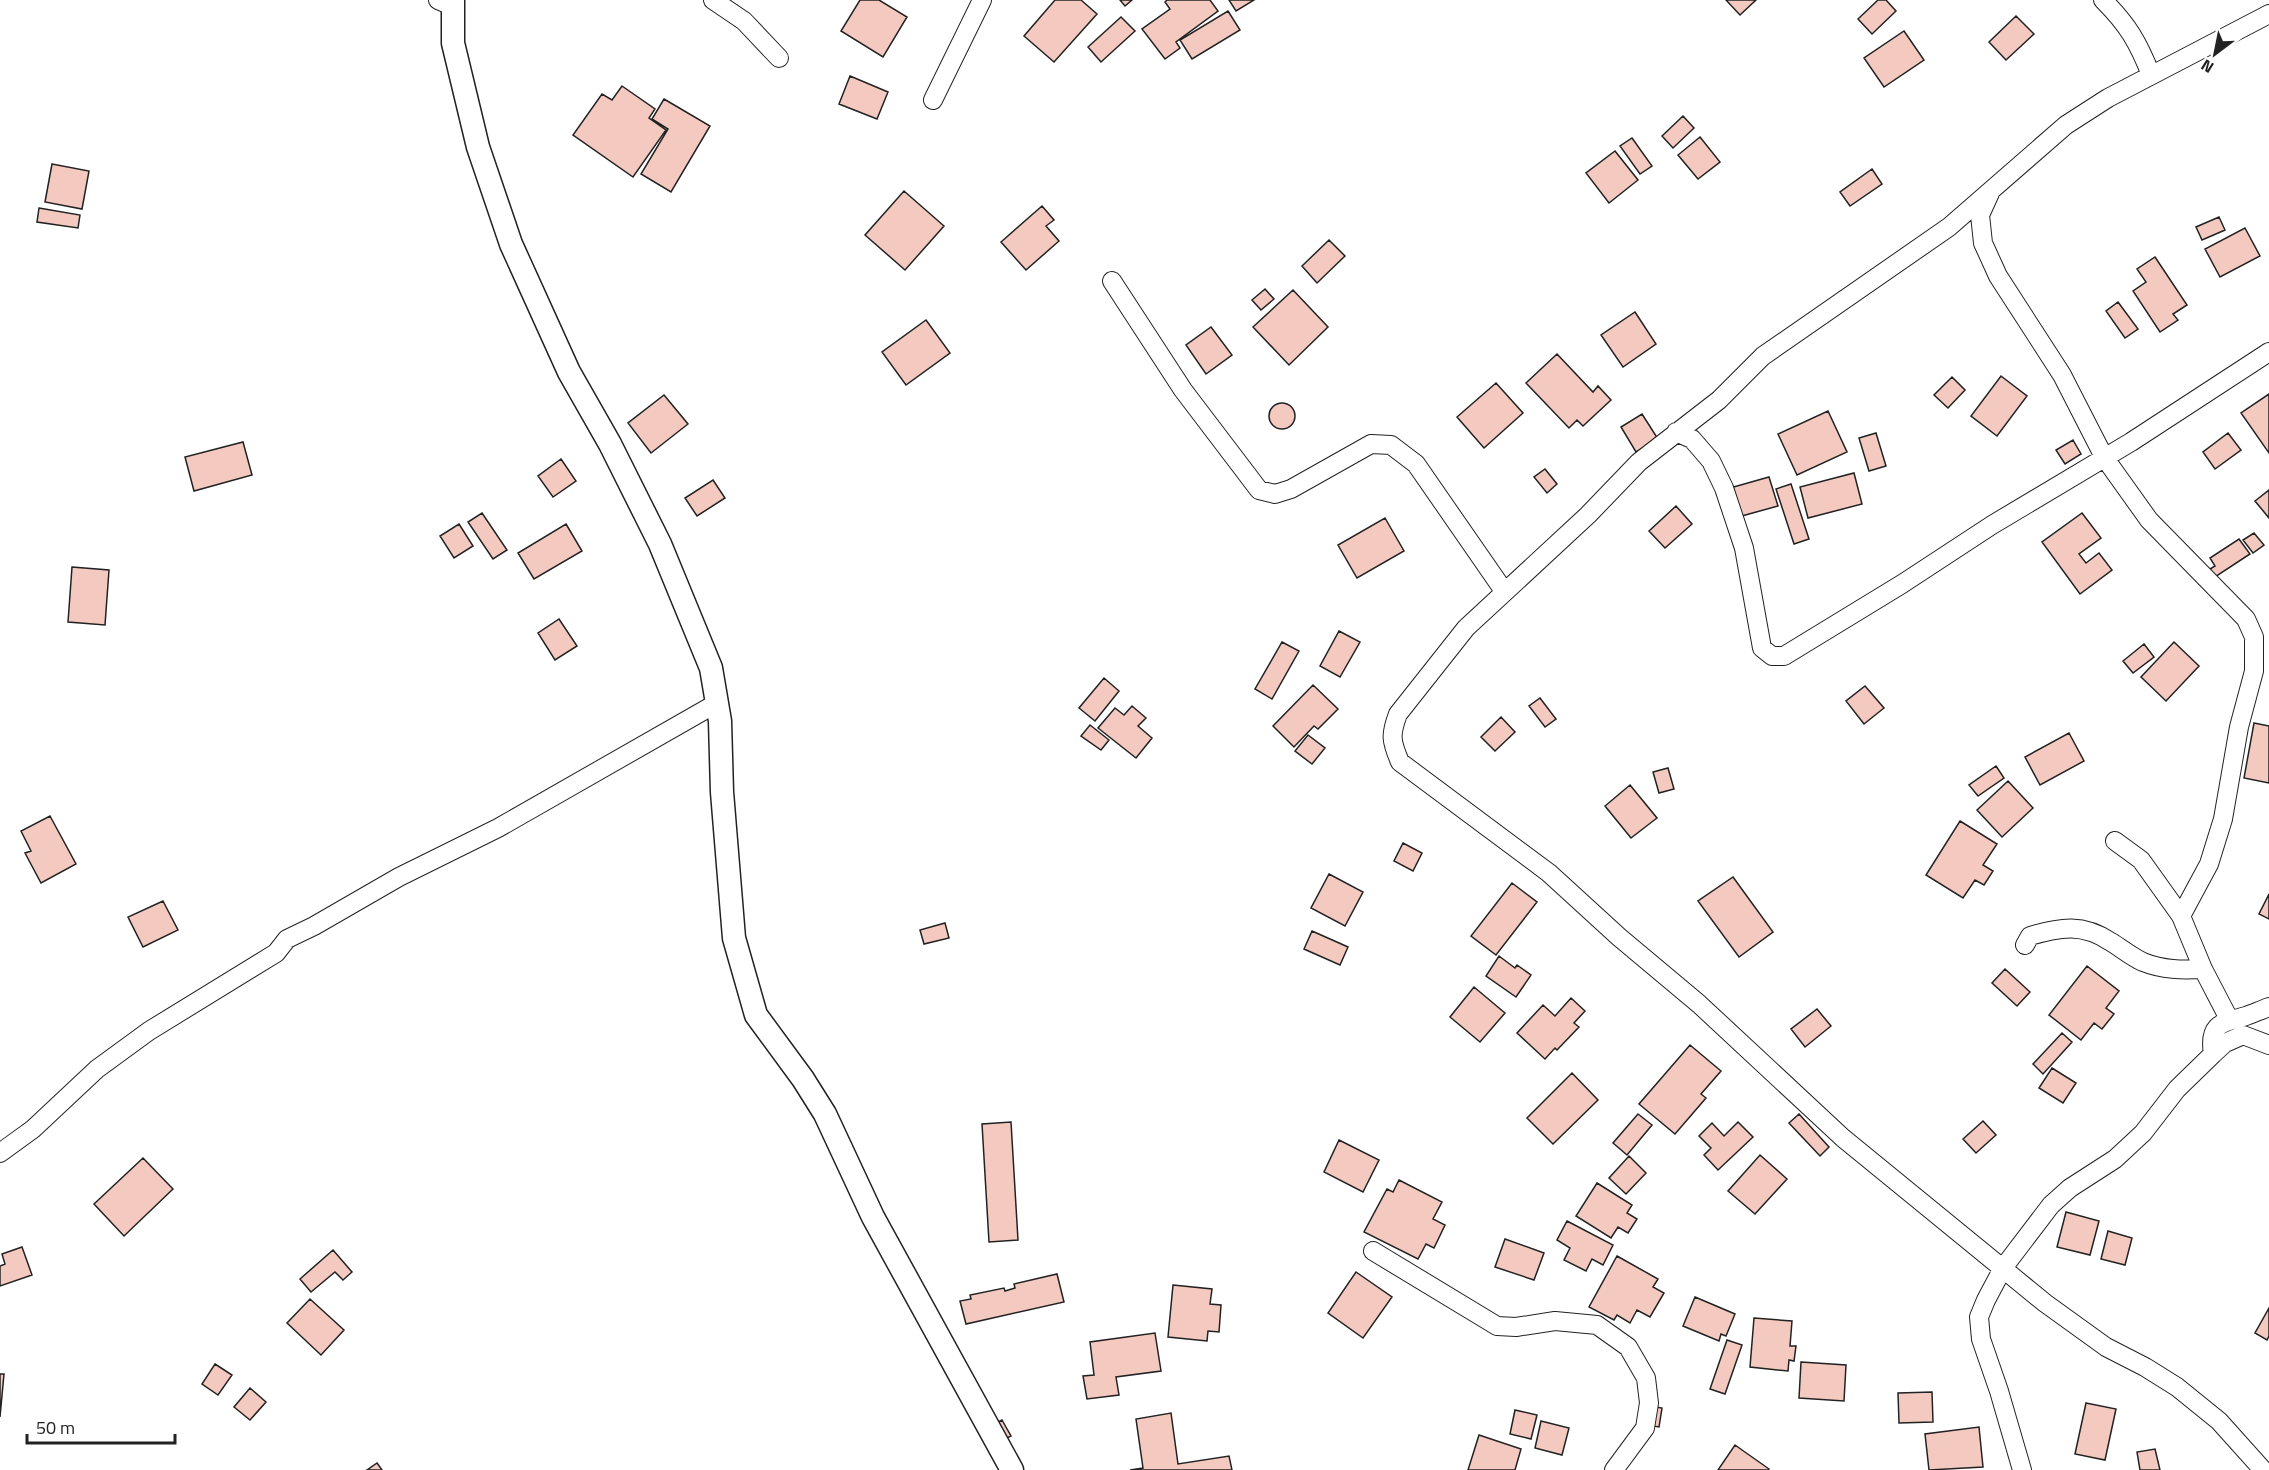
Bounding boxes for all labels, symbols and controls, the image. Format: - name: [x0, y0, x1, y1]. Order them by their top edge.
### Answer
- north arrow: [2185, 24, 2245, 84]
- text: N: [2196, 54, 2218, 80]
- scale bar: [27, 1407, 176, 1445]
- text: 50 m: [36, 1414, 75, 1441]

